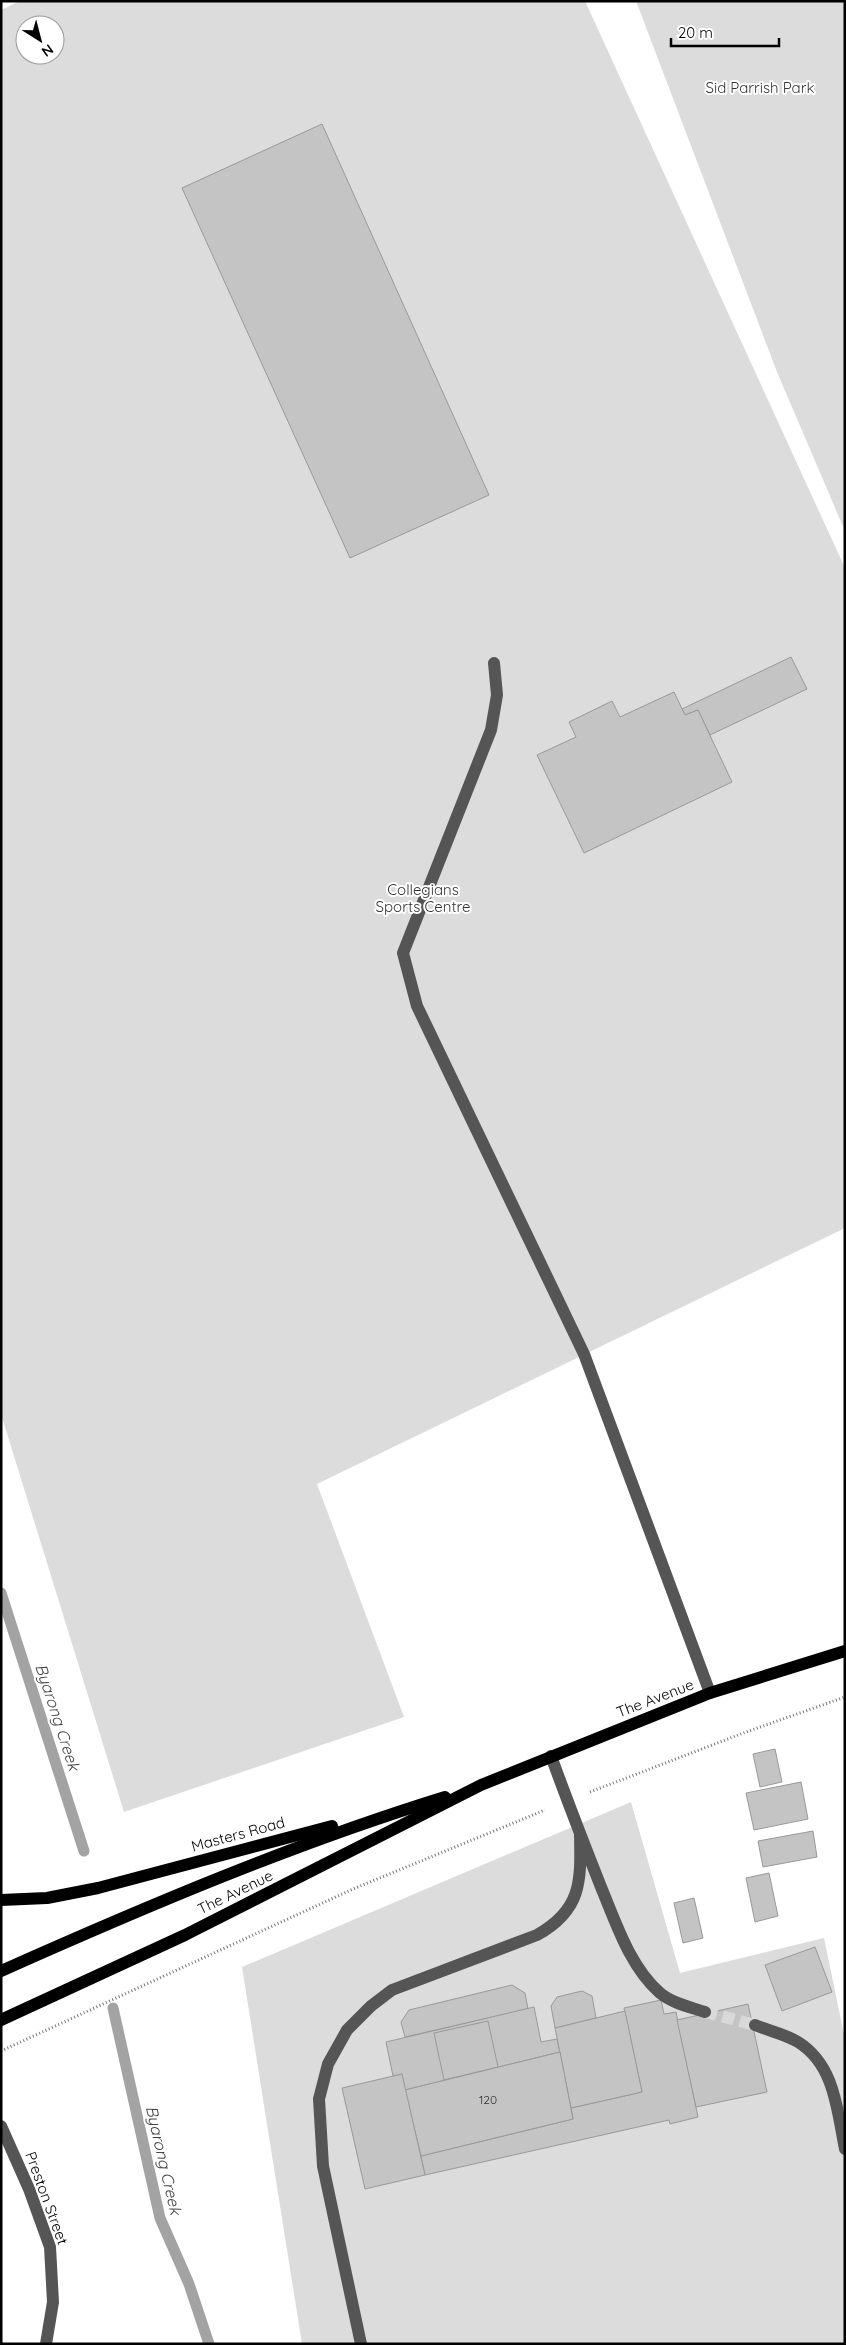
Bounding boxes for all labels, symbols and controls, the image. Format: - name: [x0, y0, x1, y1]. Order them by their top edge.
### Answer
- north arrow: [15, 15, 65, 65]
- scale bar: [671, 15, 778, 47]
- text: 20 m: [678, 23, 713, 42]
- text: N: [38, 40, 57, 61]
- park label: Sid Parrish Park: [706, 78, 814, 97]
- park label: Collegians Sports Centre: [376, 880, 470, 916]
- water label: Byarong Creek: [31, 1661, 85, 1774]
- street label: The Avenue: [614, 1675, 696, 1721]
- street label: Masters Road: [189, 1812, 287, 1856]
- street label: The Avenue: [194, 1866, 276, 1918]
- house number: 120: [479, 2092, 497, 2107]
- water label: Byarong Creek: [142, 2104, 187, 2218]
- street label: Preston Street: [21, 2149, 73, 2247]

